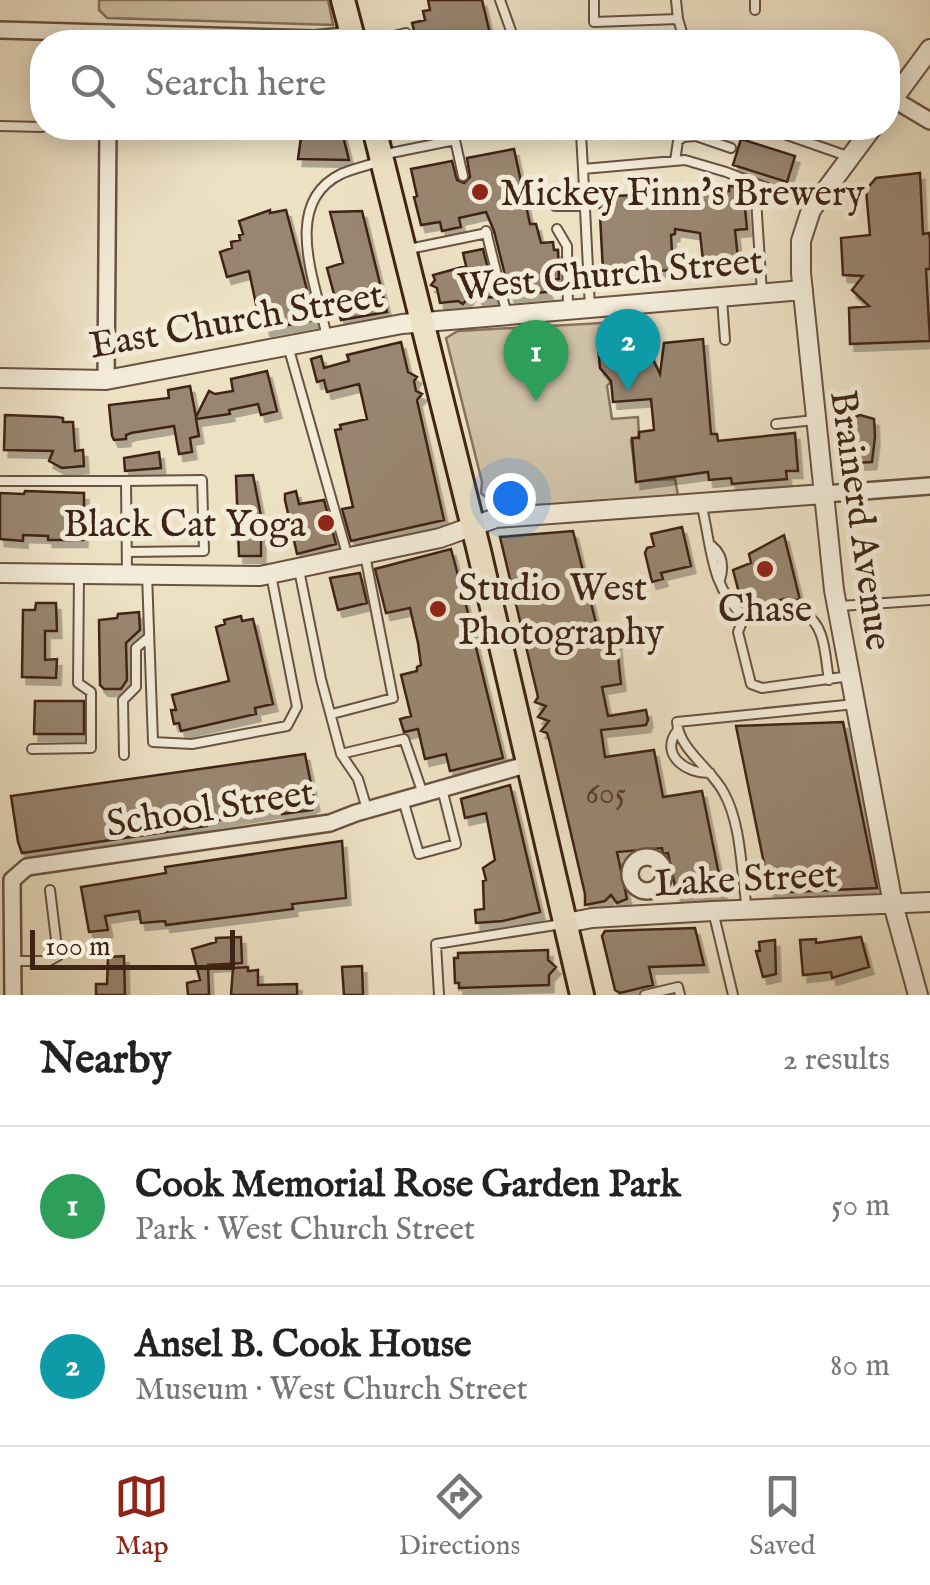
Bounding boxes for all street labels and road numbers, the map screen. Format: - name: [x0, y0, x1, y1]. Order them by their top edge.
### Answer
- street label: West Church Street: [455, 239, 765, 313]
- street label: East Church Street: [86, 272, 387, 371]
- street label: Brainerd Avenue: [817, 387, 901, 653]
- street label: School Street: [103, 770, 318, 850]
- street label: Lake Street: [653, 852, 839, 910]

